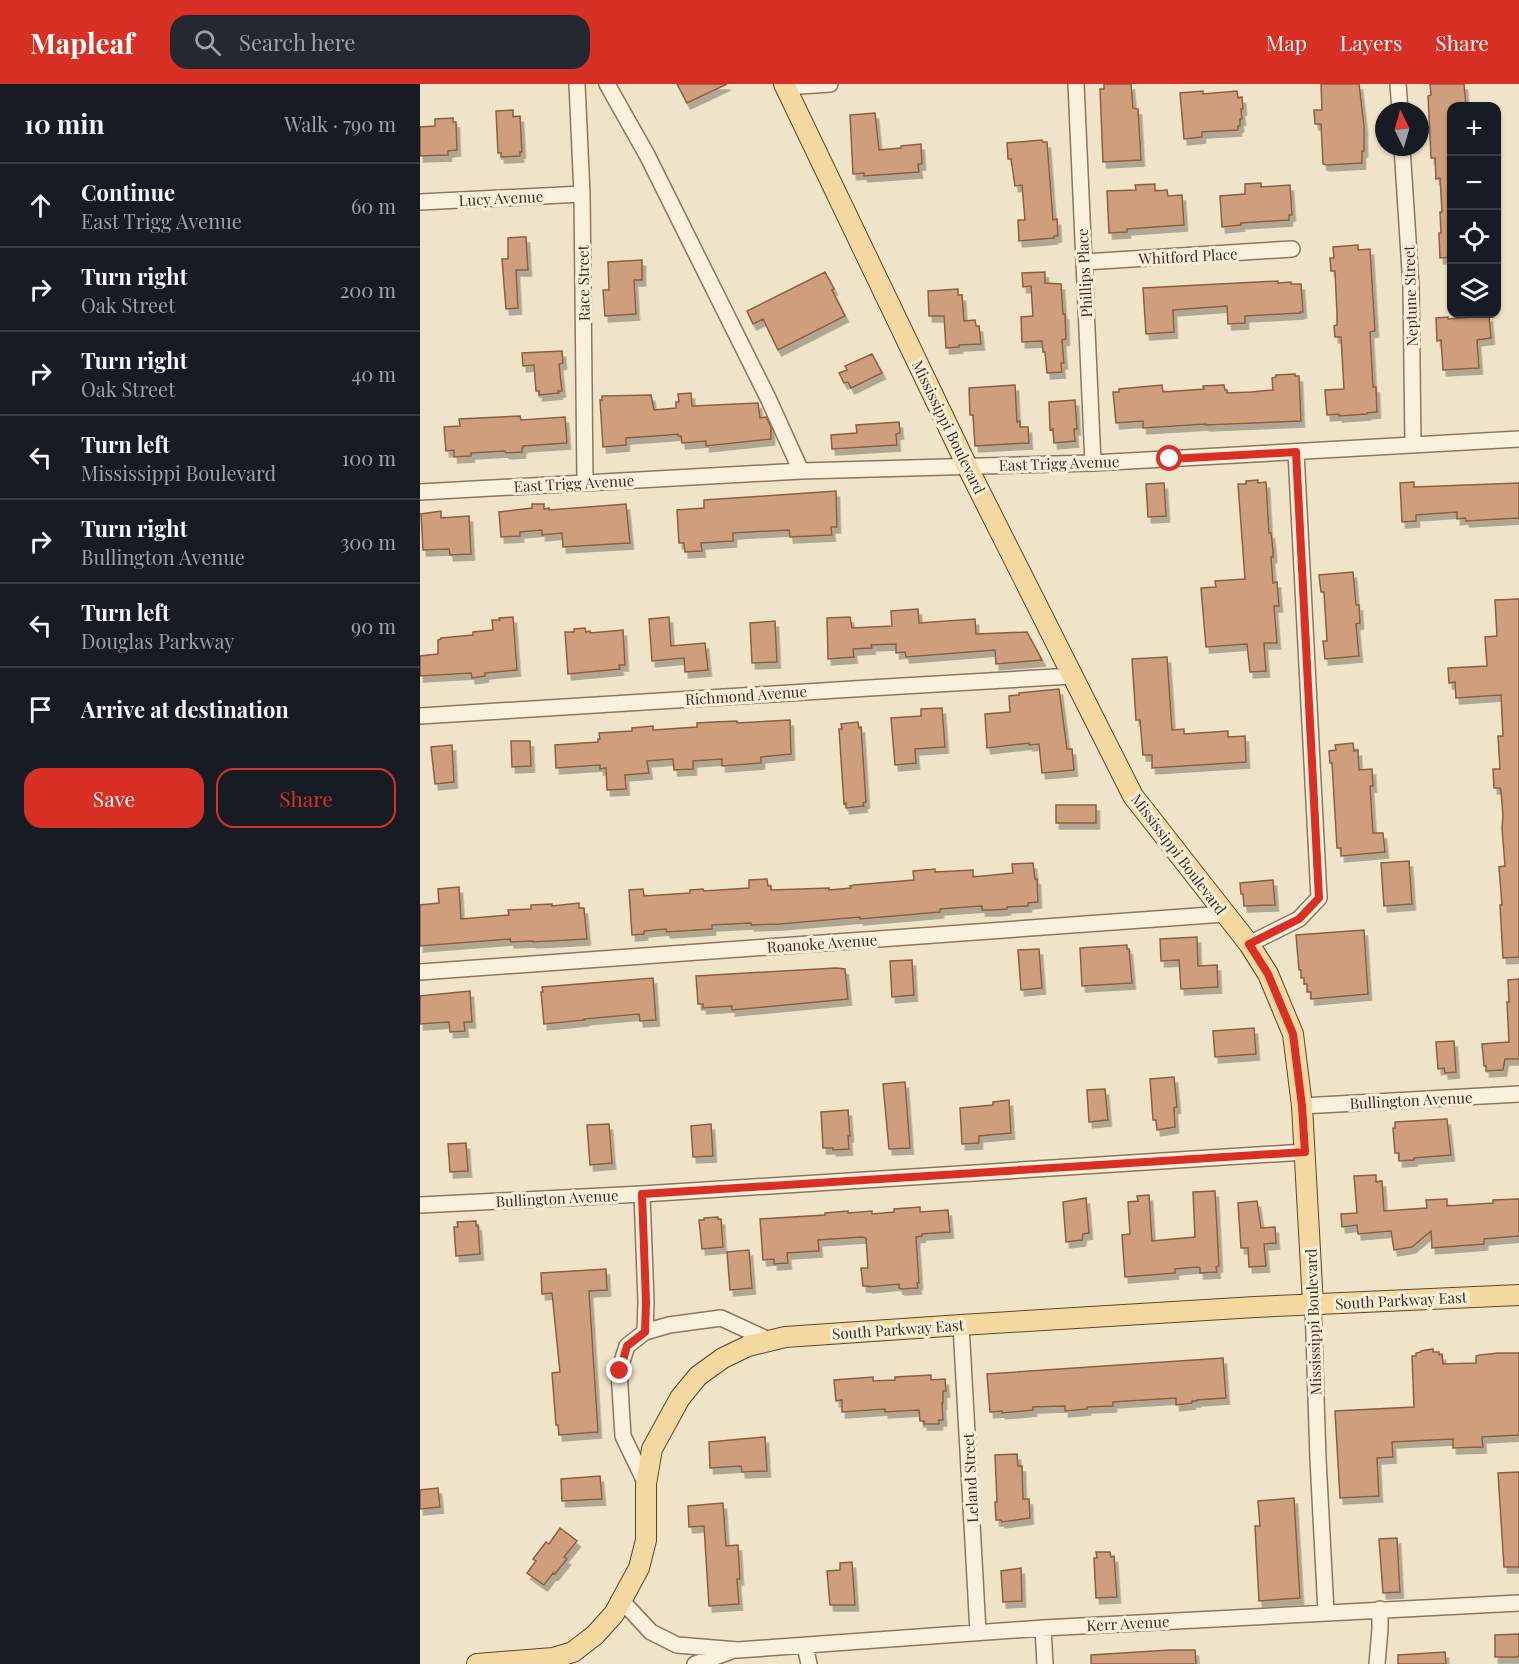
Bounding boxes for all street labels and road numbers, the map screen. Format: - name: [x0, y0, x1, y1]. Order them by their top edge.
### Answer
- street label: Lucy Avenue: [458, 186, 544, 210]
- street label: Phillips Place: [1072, 228, 1096, 318]
- street label: Whitford Place: [1137, 243, 1238, 269]
- street label: Race Street: [572, 244, 594, 321]
- street label: Neptune Street: [1398, 244, 1422, 347]
- street label: Mississippi Boulevard: [908, 357, 990, 497]
- street label: East Trigg Avenue: [998, 451, 1120, 475]
- street label: East Trigg Avenue: [513, 470, 635, 496]
- street label: Richmond Avenue: [684, 681, 808, 709]
- street label: Mississippi Boulevard: [1127, 790, 1231, 919]
- street label: Roanoke Avenue: [766, 929, 878, 957]
- street label: Bullington Avenue: [1349, 1087, 1473, 1113]
- street label: Bullington Avenue: [495, 1185, 619, 1211]
- street label: Mississippi Boulevard: [1300, 1248, 1326, 1395]
- street label: South Parkway East: [1335, 1287, 1468, 1313]
- street label: South Parkway East: [831, 1314, 965, 1344]
- street label: Leland Street: [958, 1432, 982, 1523]
- street label: Kerr Avenue: [1086, 1611, 1170, 1635]

